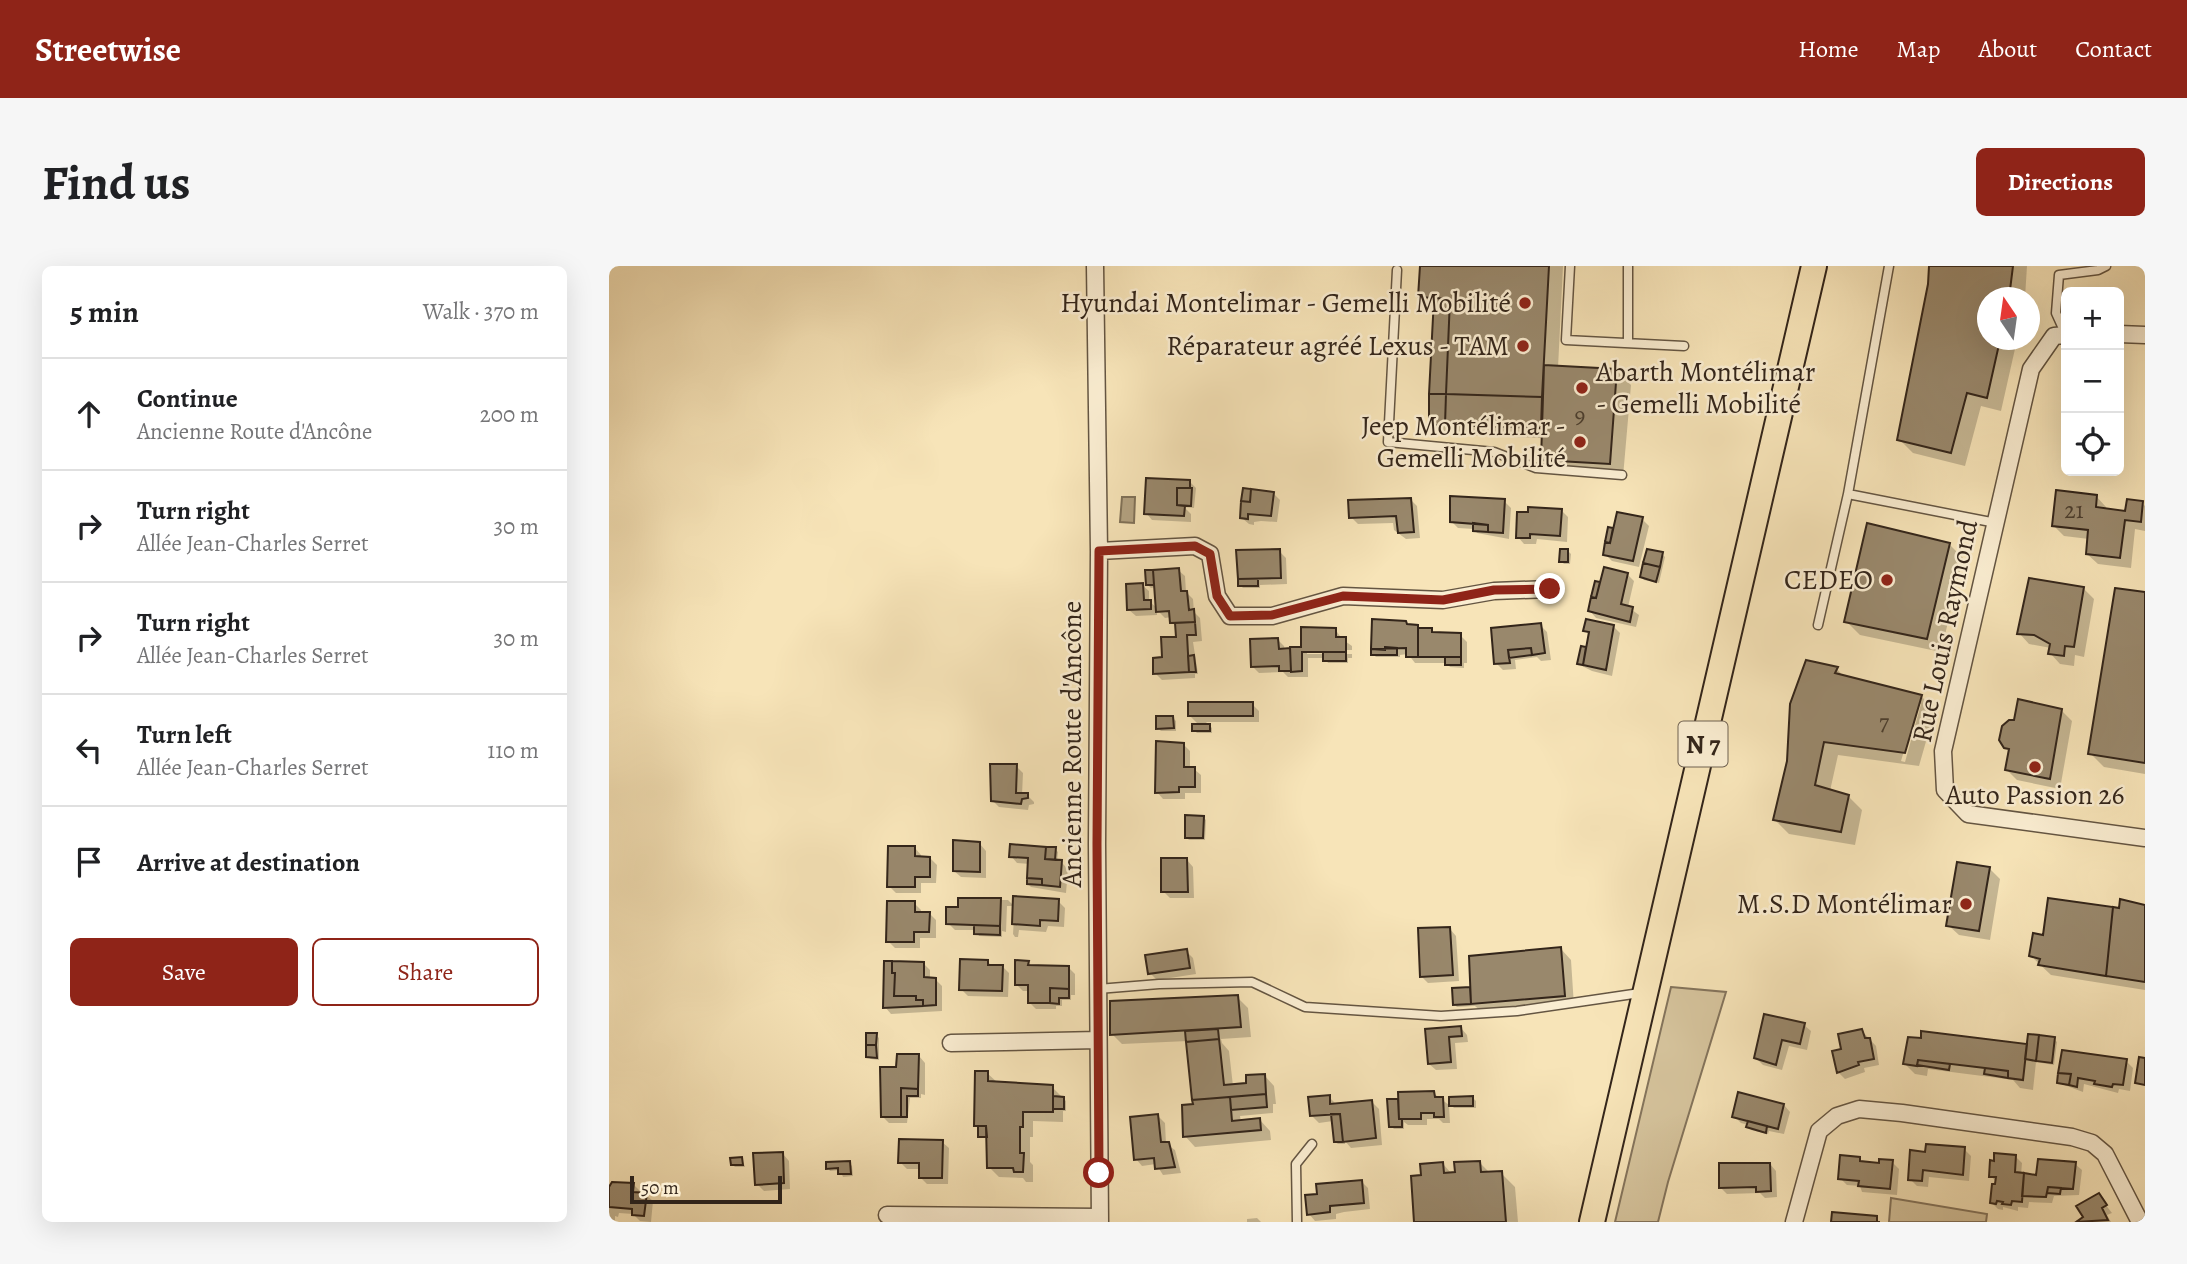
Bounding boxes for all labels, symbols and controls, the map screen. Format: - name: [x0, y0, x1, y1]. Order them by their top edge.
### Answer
- text: Streetwise: [35, 27, 181, 72]
- text: Home: [1798, 33, 1859, 65]
- text: Map: [1897, 33, 1941, 65]
- text: About: [1979, 33, 2037, 65]
- text: Contact: [2075, 33, 2152, 65]
- button: Directions: [1976, 148, 2145, 216]
- text: Find us: [42, 149, 190, 216]
- place label: Hyundai Montelimar - Gemelli Mobilité: [1060, 284, 1511, 322]
- north arrow: [1977, 287, 2040, 350]
- map controls: [2061, 287, 2124, 476]
- button: +: [2061, 287, 2124, 350]
- text: 5 min: [70, 292, 139, 332]
- marker: Hyundai Montelimar - Gemelli Mobilité: [1517, 295, 1533, 311]
- text: Walk · 370 m: [423, 296, 539, 327]
- place label: Réparateur agréé Lexus - TAM: [1166, 327, 1509, 365]
- marker: Réparateur agréé Lexus - TAM: [1515, 338, 1531, 354]
- button: −: [2061, 350, 2124, 413]
- place label: Abarth Montélimar - Gemelli Mobilité: [1595, 353, 1816, 423]
- marker: Abarth Montélimar - Gemelli Mobilité: [1574, 380, 1590, 396]
- text: Continue: [137, 381, 238, 416]
- icon: ahead: [70, 395, 108, 433]
- text: 200 m: [480, 399, 539, 430]
- house number: 9: [1575, 399, 1585, 431]
- place label: Jeep Montélimar - Gemelli Mobilité: [1361, 407, 1566, 477]
- button: locate: [2061, 413, 2124, 476]
- text: Ancienne Route d'Ancône: [137, 416, 372, 447]
- marker: Jeep Montélimar - Gemelli Mobilité: [1572, 434, 1588, 450]
- text: Turn right: [137, 493, 250, 528]
- house number: 21: [2064, 494, 2084, 526]
- icon: right: [70, 507, 108, 545]
- text: 30 m: [493, 511, 539, 542]
- street label: Rue Louis Raymond: [1903, 515, 1987, 746]
- text: Allée Jean-Charles Serret: [137, 528, 369, 559]
- place label: CEDEO: [1784, 561, 1873, 599]
- marker: CEDEO: [1879, 572, 1895, 588]
- route end: [1534, 573, 1565, 604]
- street label: Ancienne Route d'Ancône: [1053, 601, 1091, 888]
- text: Turn right: [137, 605, 250, 640]
- icon: right: [70, 619, 108, 657]
- text: 30 m: [493, 623, 539, 654]
- text: Allée Jean-Charles Serret: [137, 640, 369, 671]
- house number: 7: [1879, 706, 1890, 738]
- text: Turn left: [137, 717, 232, 752]
- road number: N 7: [1679, 722, 1727, 766]
- icon: left: [70, 731, 108, 769]
- text: 110 m: [487, 735, 539, 766]
- text: Allée Jean-Charles Serret: [137, 752, 369, 783]
- marker: Auto Passion 26: [2027, 759, 2043, 775]
- place label: Auto Passion 26: [1944, 776, 2125, 814]
- icon: arrive: [70, 843, 108, 881]
- text: Arrive at destination: [137, 845, 360, 880]
- place label: M.S.D Montélimar: [1737, 885, 1952, 923]
- marker: M.S.D Montélimar: [1958, 896, 1974, 912]
- button: Save: [70, 938, 298, 1006]
- button: Share: [312, 938, 539, 1006]
- route start: [1083, 1157, 1114, 1188]
- scale bar: [630, 1173, 782, 1205]
- text: 50 m: [641, 1175, 679, 1201]

